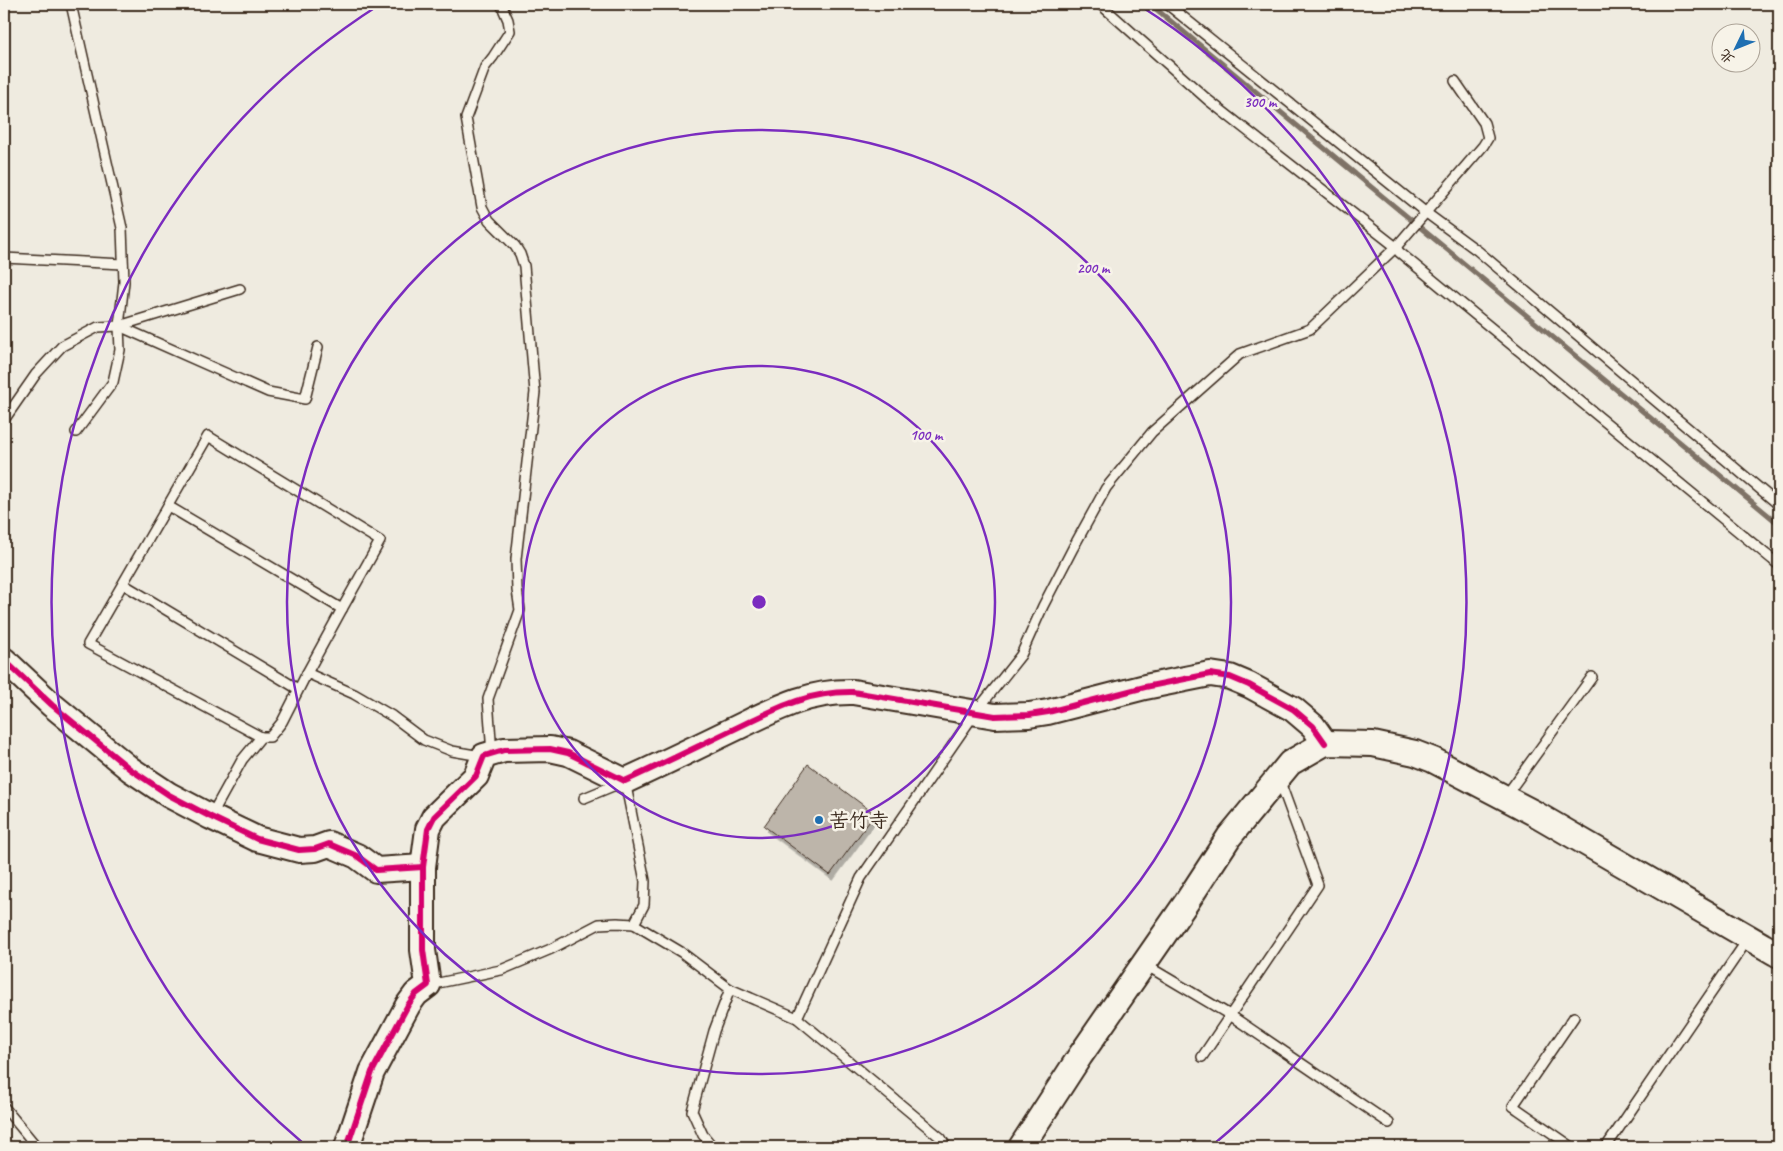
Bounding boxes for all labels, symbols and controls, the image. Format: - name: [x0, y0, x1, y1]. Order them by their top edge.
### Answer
- north arrow: [1710, 22, 1760, 72]
- text: 北: [1716, 46, 1738, 67]
- text: 300 m: [1244, 93, 1278, 112]
- text: 200 m: [1077, 259, 1111, 278]
- text: 100 m: [910, 426, 944, 445]
- centre of rings: [750, 593, 768, 611]
- place label: 苦竹寺: [829, 808, 889, 833]
- marker: 苦竹寺: [813, 814, 825, 826]

